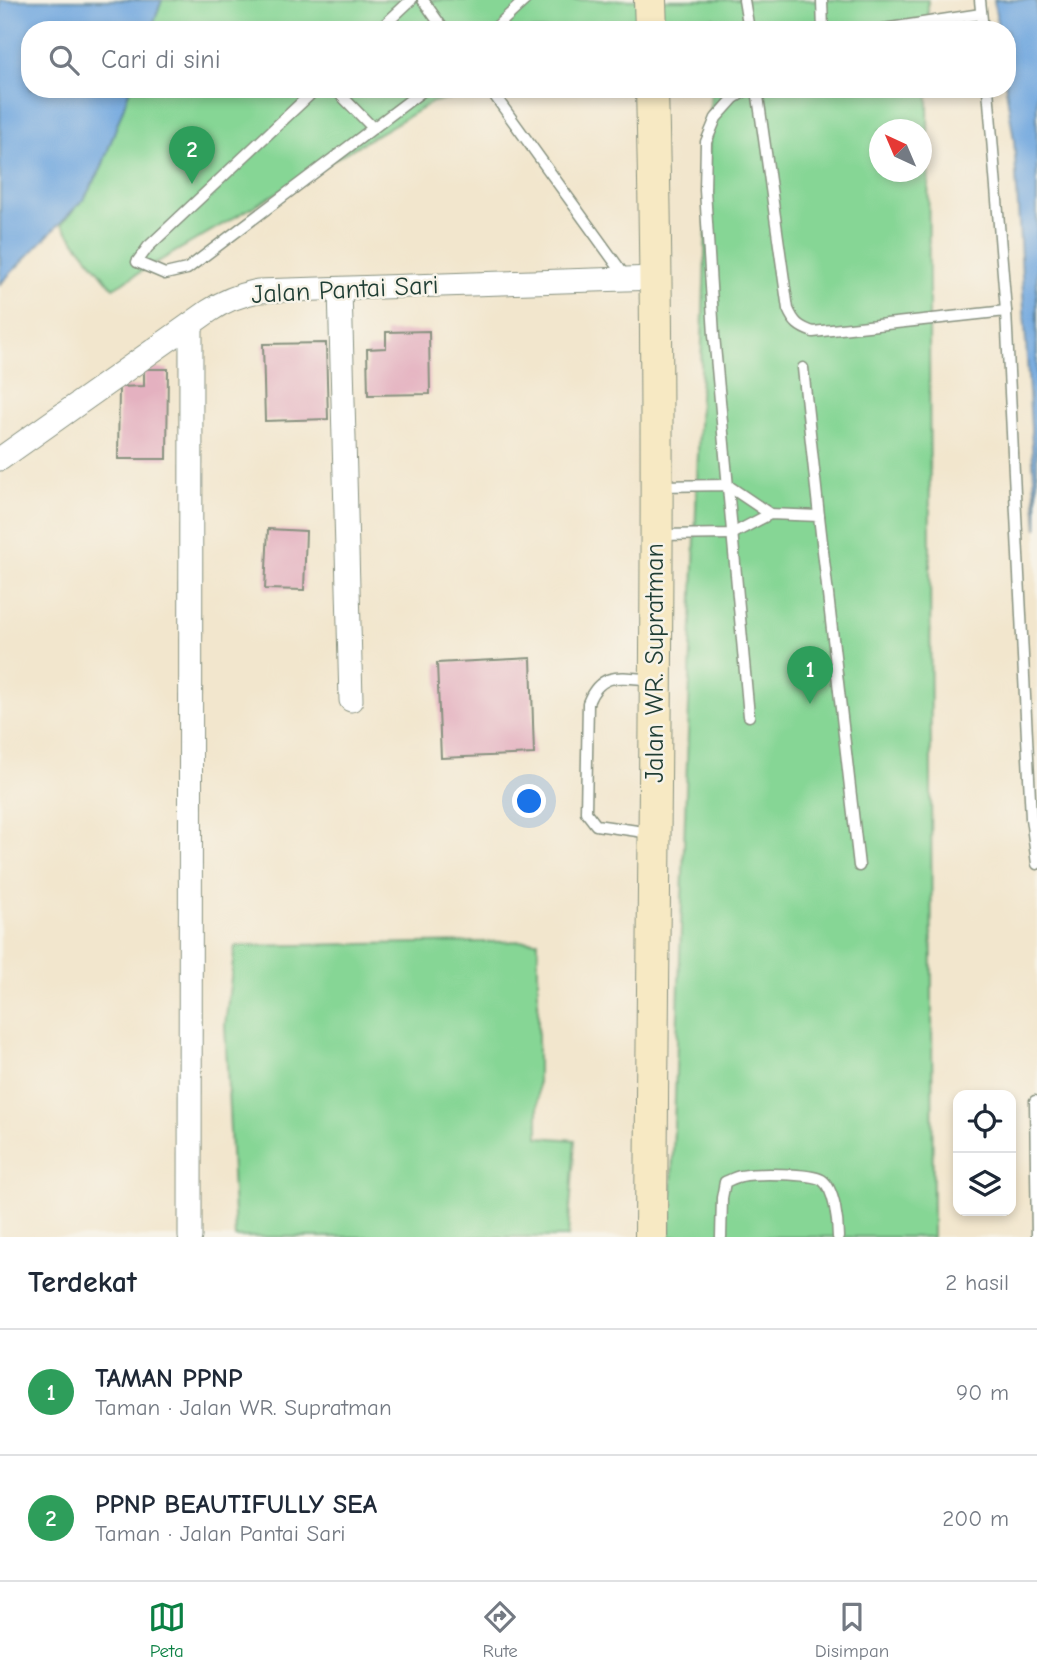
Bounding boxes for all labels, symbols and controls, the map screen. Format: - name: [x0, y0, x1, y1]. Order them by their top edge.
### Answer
- search box: [21, 21, 1016, 98]
- icon: search: [45, 41, 83, 79]
- text: Cari di sini: [101, 45, 221, 75]
- north arrow: [869, 119, 932, 182]
- pin: 2: [169, 126, 215, 184]
- street label: Jalan Pantai Sari: [251, 270, 439, 310]
- street label: Jalan WR. Supratman: [640, 543, 670, 783]
- pin: 1: [787, 646, 833, 704]
- your location: [512, 784, 546, 818]
- map controls: [953, 1090, 1016, 1216]
- button: locate: [953, 1090, 1016, 1153]
- button: layers: [953, 1153, 1016, 1216]
- text: Terdekat: [28, 1265, 137, 1300]
- text: 2 hasil: [945, 1269, 1009, 1296]
- text: TAMAN PPNP: [95, 1364, 242, 1394]
- text: 1: [46, 1379, 56, 1406]
- text: 90 m: [956, 1379, 1009, 1406]
- text: Taman · Jalan WR. Supratman: [95, 1394, 392, 1421]
- text: PPNP BEAUTIFULLY SEA: [95, 1490, 377, 1520]
- text: 2: [45, 1505, 57, 1532]
- text: 200 m: [942, 1505, 1009, 1532]
- text: Taman · Jalan Pantai Sari: [95, 1520, 346, 1547]
- tab: Peta: [148, 1598, 186, 1662]
- tab: Rute: [481, 1598, 519, 1662]
- tab: Disimpan: [815, 1598, 889, 1662]

